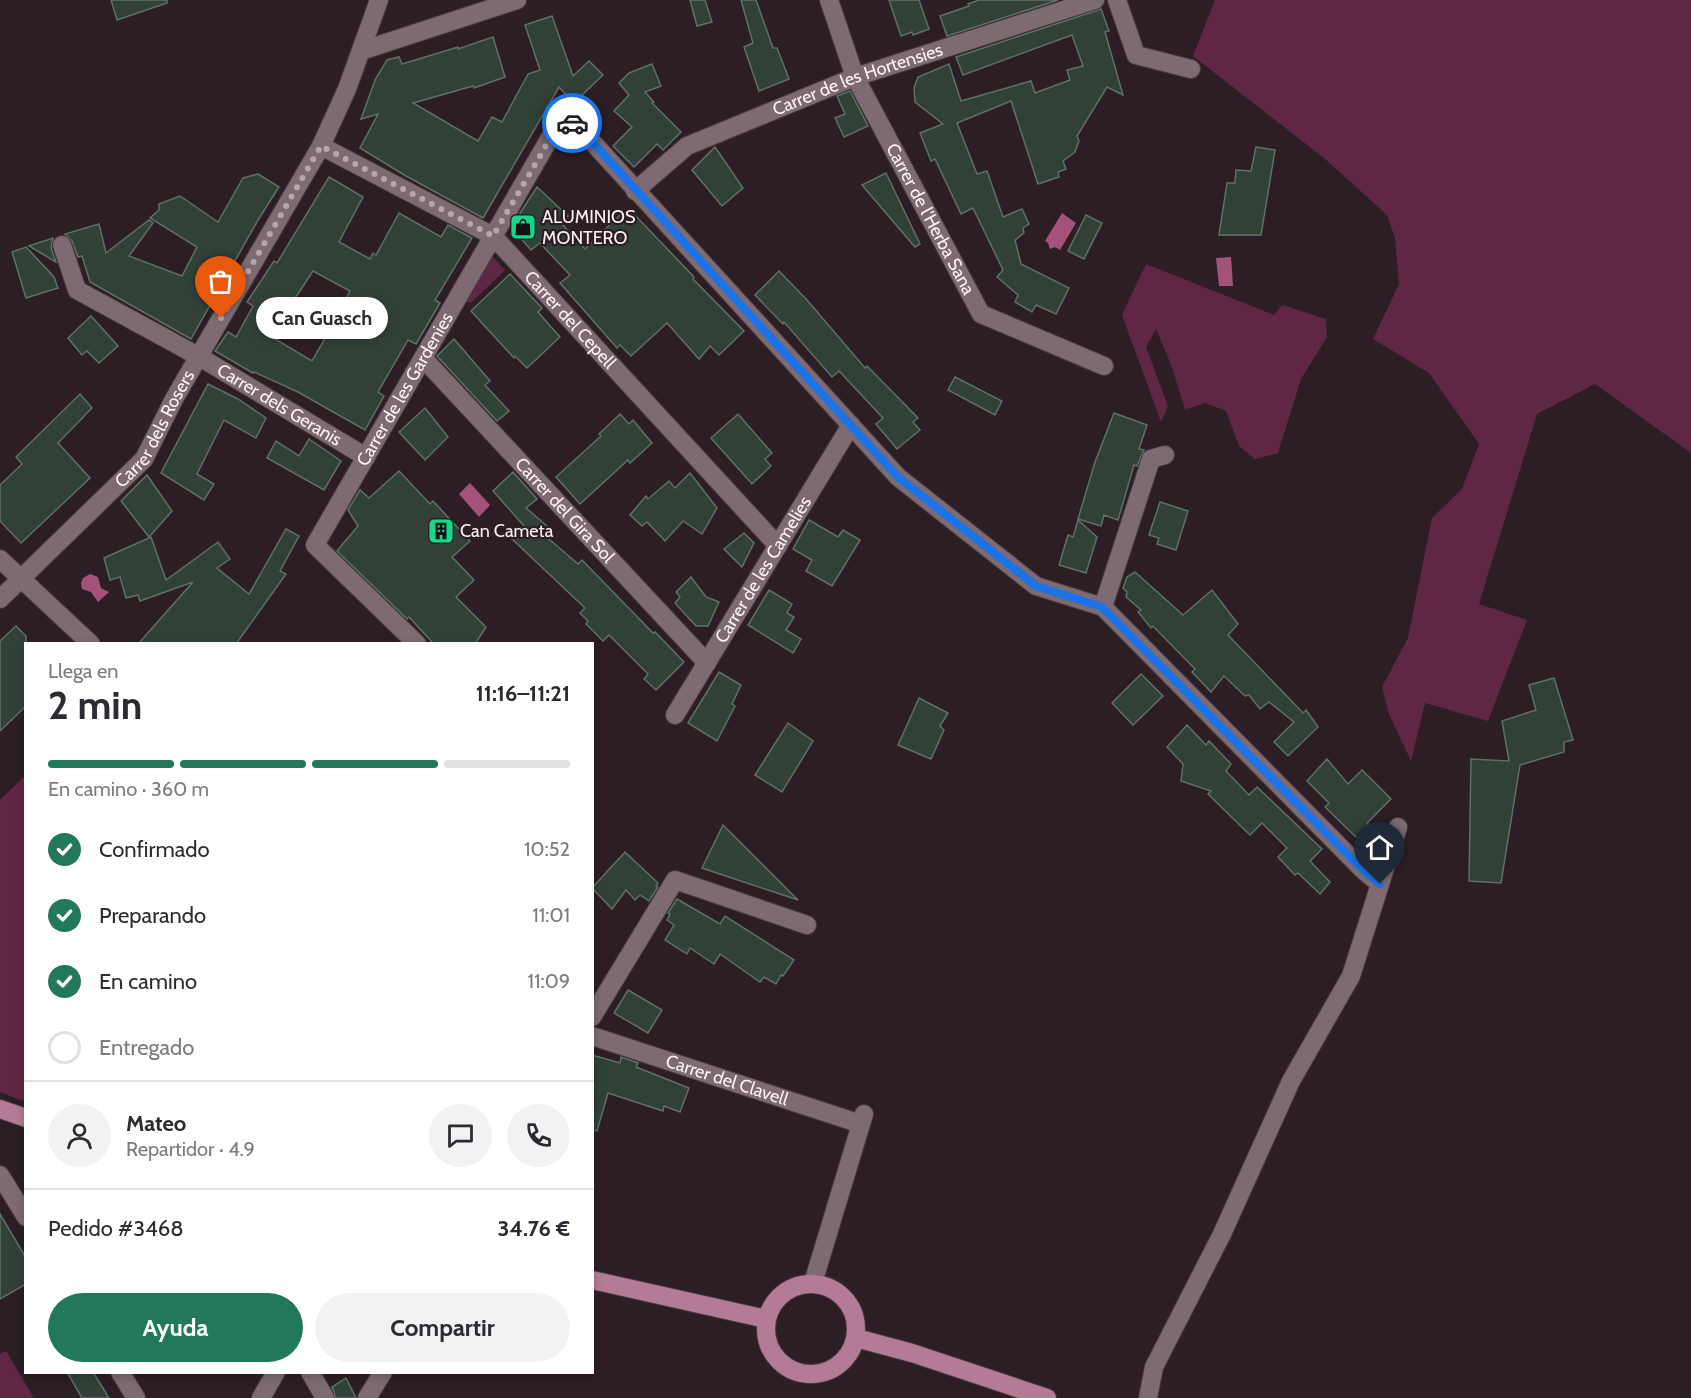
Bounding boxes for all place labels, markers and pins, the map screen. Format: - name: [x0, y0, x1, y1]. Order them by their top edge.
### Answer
- place label: ALUMINIOS MONTERO: [542, 206, 635, 249]
- shop icon: ALUMINIOS MONTERO: [508, 212, 538, 242]
- pin: [195, 256, 246, 318]
- callout: Can Guasch: [257, 297, 389, 339]
- building icon: Can Cameta: [426, 516, 456, 546]
- place label: Can Cameta: [460, 520, 554, 542]
- pin: [1354, 822, 1405, 884]

